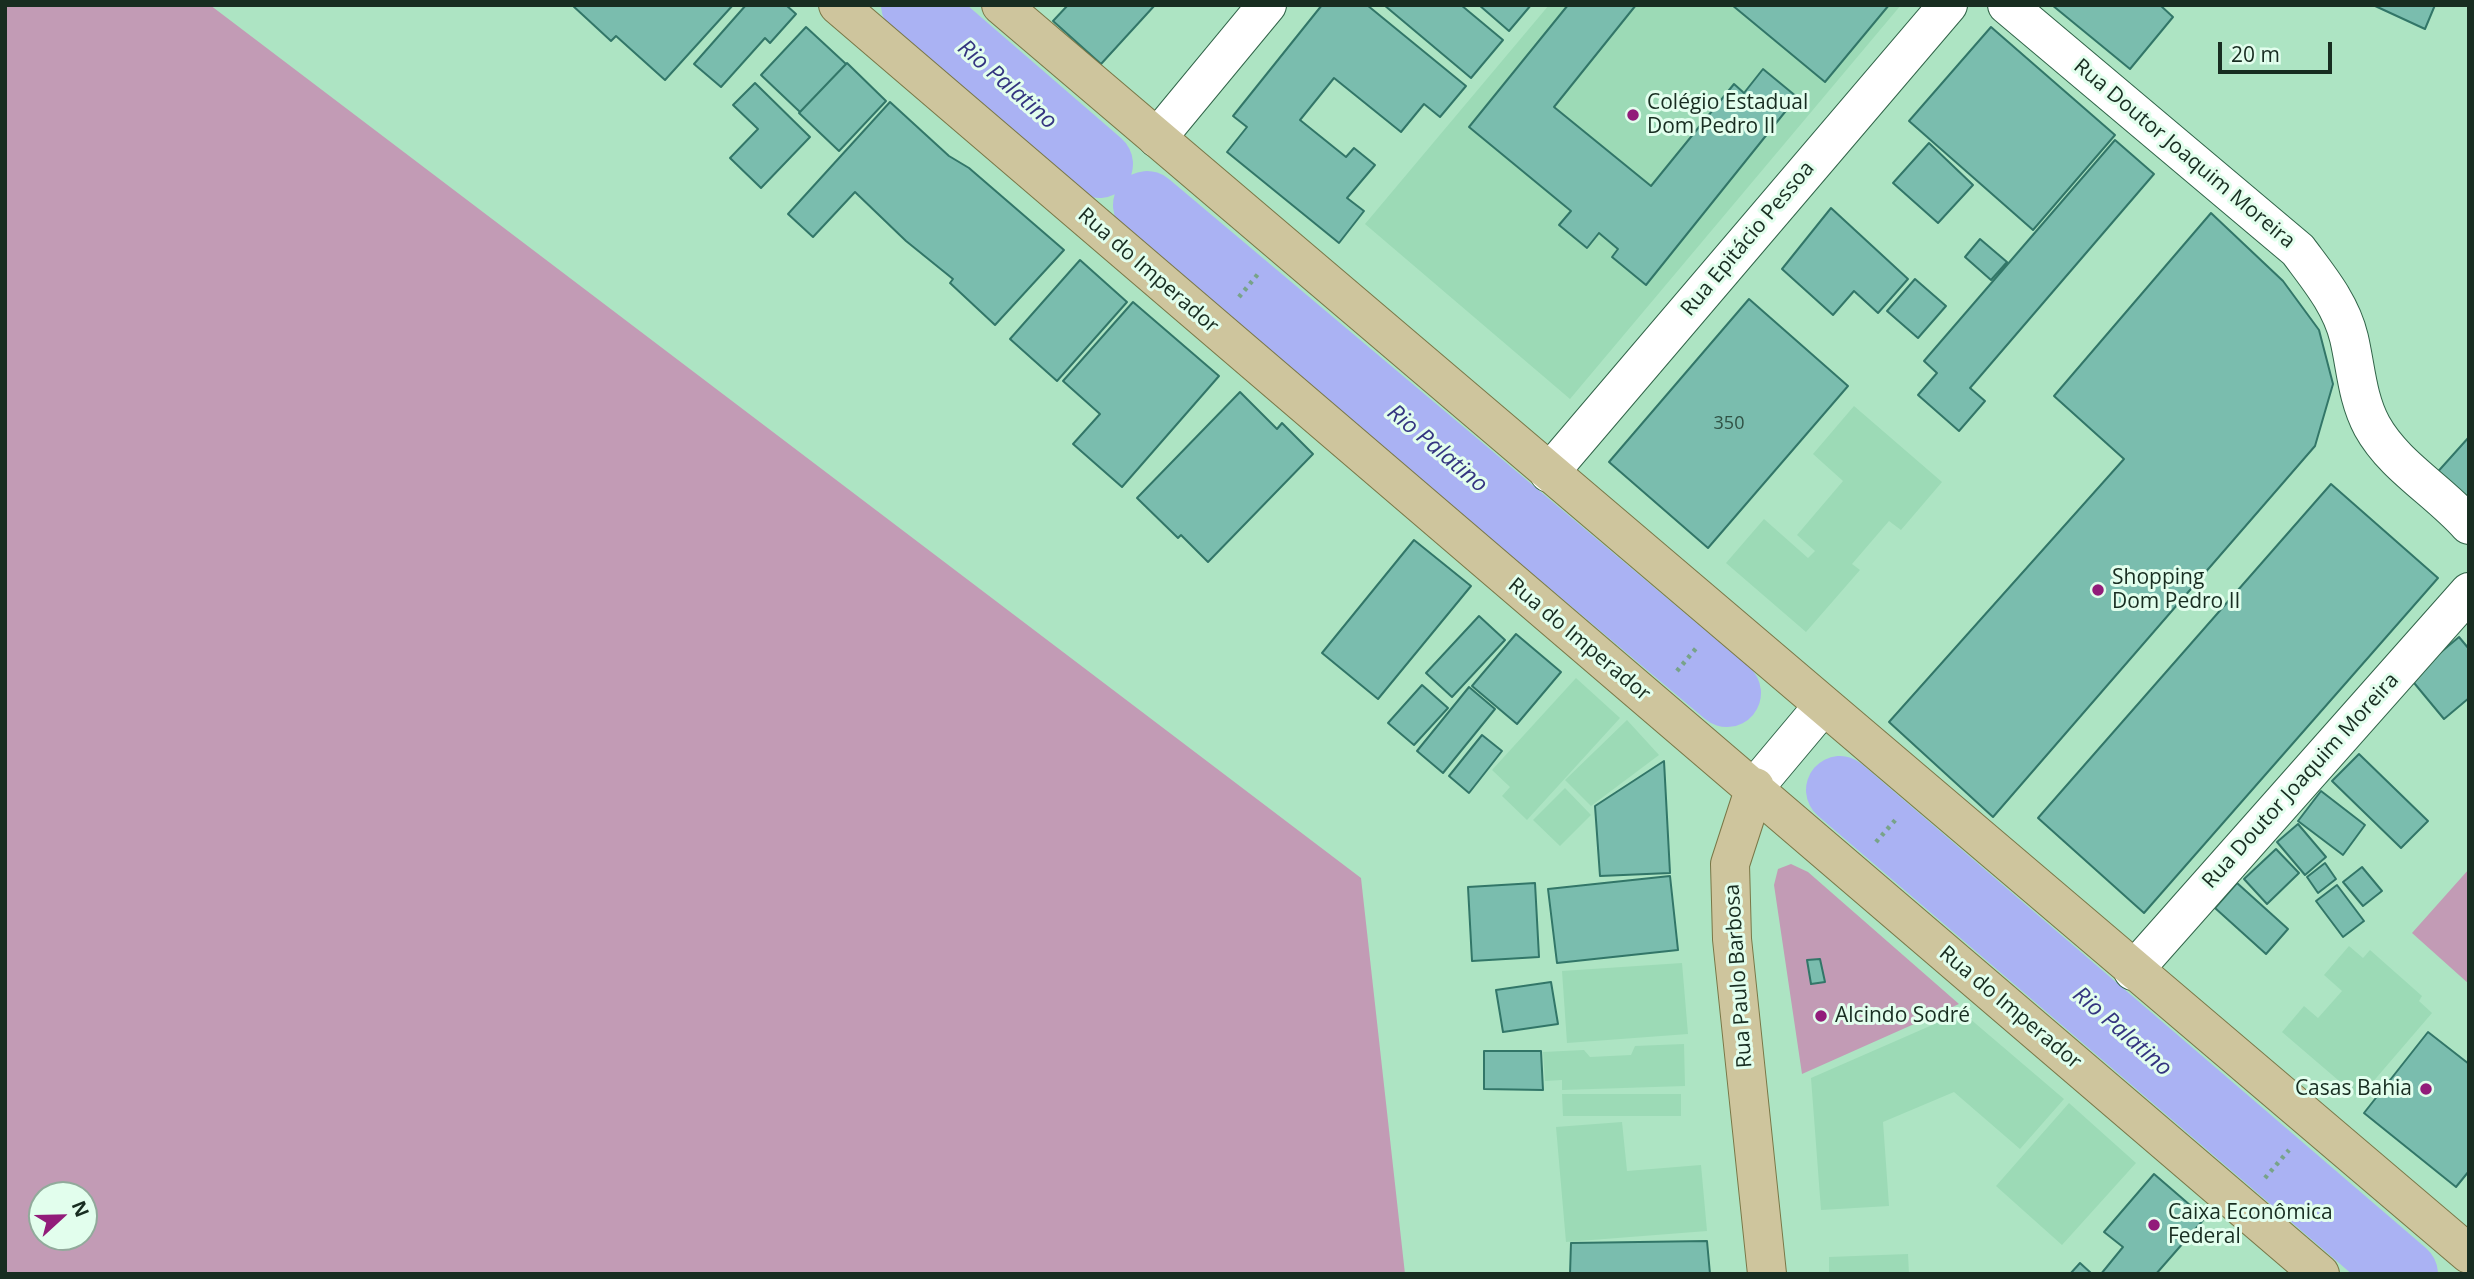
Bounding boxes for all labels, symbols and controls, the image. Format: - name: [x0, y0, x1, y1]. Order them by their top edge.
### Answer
- scale bar: [2222, 28, 2336, 72]
- water label: Rio Palatino: [952, 34, 1062, 136]
- text: 20 m: [2231, 40, 2280, 68]
- street label: Rua Doutor Joaquim Moreira: [2068, 54, 2300, 254]
- place label: Colégio Estadual Dom Pedro II: [1647, 90, 1808, 140]
- marker: Colégio Estadual Dom Pedro II: [1625, 107, 1641, 123]
- street label: Rua Epitácio Pessoa: [1676, 157, 1820, 321]
- street label: Rua do Imperador: [1073, 203, 1223, 339]
- water label: Rio Palatino: [1381, 399, 1493, 499]
- house number: 350: [1714, 413, 1744, 435]
- place label: Shopping Dom Pedro II: [2112, 565, 2240, 615]
- street label: Rua do Imperador: [1503, 573, 1655, 707]
- marker: Shopping Dom Pedro II: [2090, 582, 2106, 598]
- street label: Rua Doutor Joaquim Moreira: [2198, 668, 2404, 894]
- street label: Rua Paulo Barbosa: [1720, 883, 1758, 1069]
- street label: Rua do Imperador: [1934, 941, 2086, 1075]
- water label: Rio Palatino: [2067, 981, 2177, 1083]
- place label: Alcindo Sodré: [1835, 1003, 1970, 1029]
- marker: Alcindo Sodré: [1813, 1008, 1829, 1024]
- place label: Casas Bahia: [2295, 1076, 2412, 1102]
- marker: Casas Bahia: [2418, 1081, 2434, 1097]
- north arrow: [28, 1181, 98, 1251]
- text: N: [66, 1197, 96, 1221]
- place label: Caixa Econômica Federal: [2168, 1200, 2333, 1250]
- marker: Caixa Econômica Federal: [2146, 1217, 2162, 1233]

